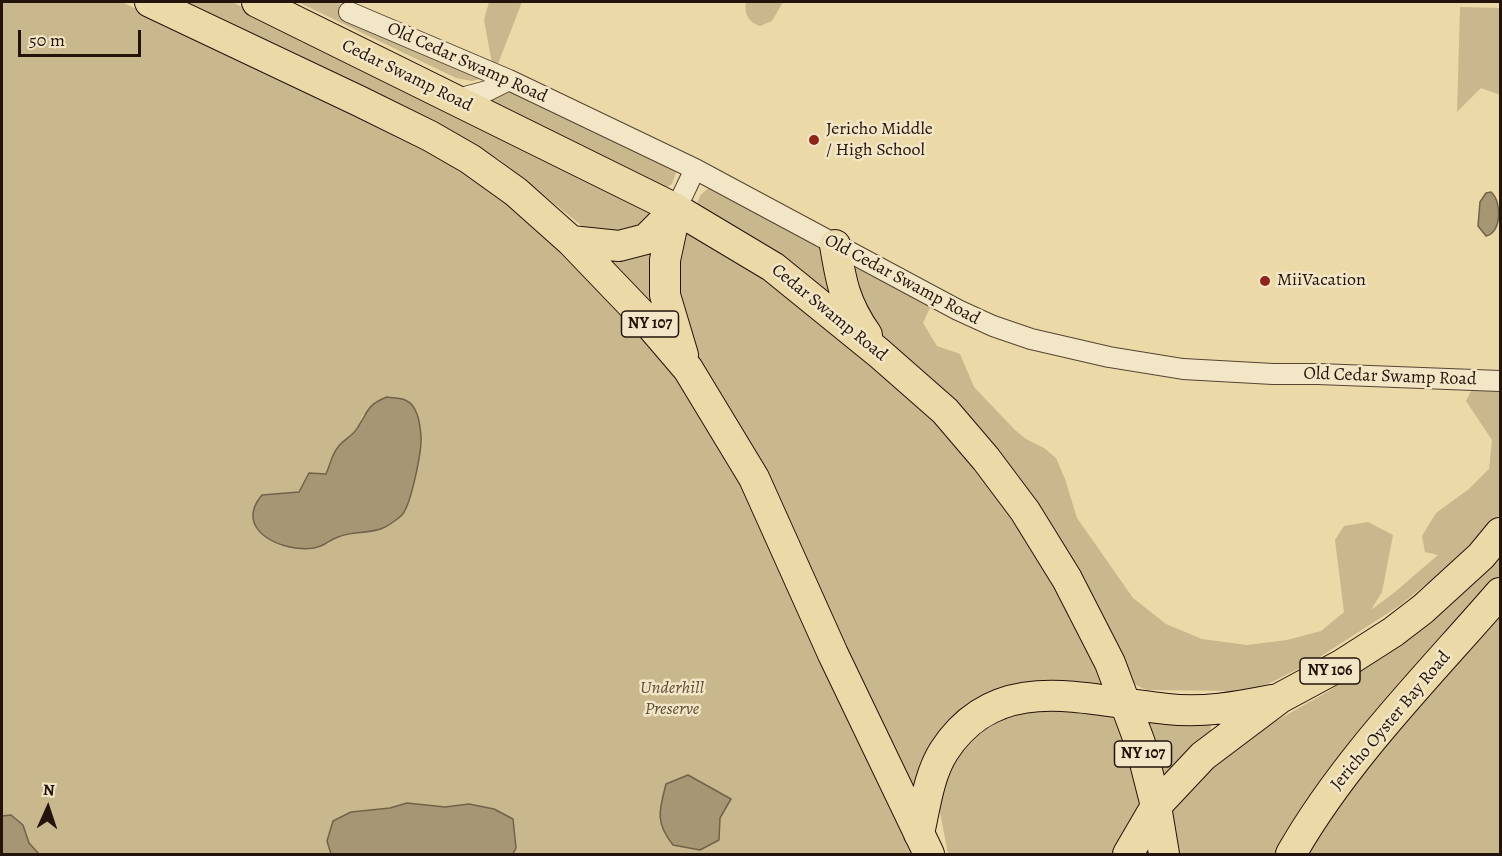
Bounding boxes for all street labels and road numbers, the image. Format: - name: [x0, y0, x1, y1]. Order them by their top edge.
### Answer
- street label: Old Cedar Swamp Road: [384, 18, 550, 108]
- street label: Cedar Swamp Road: [338, 35, 476, 117]
- street label: Old Cedar Swamp Road: [821, 230, 983, 330]
- street label: Cedar Swamp Road: [767, 260, 891, 366]
- road number: NY 107: [622, 311, 678, 337]
- street label: Old Cedar Swamp Road: [1303, 363, 1477, 391]
- street label: Jericho Oyster Bay Road: [1326, 647, 1456, 795]
- road number: NY 106: [1300, 658, 1360, 684]
- road number: NY 107: [1114, 741, 1172, 767]

